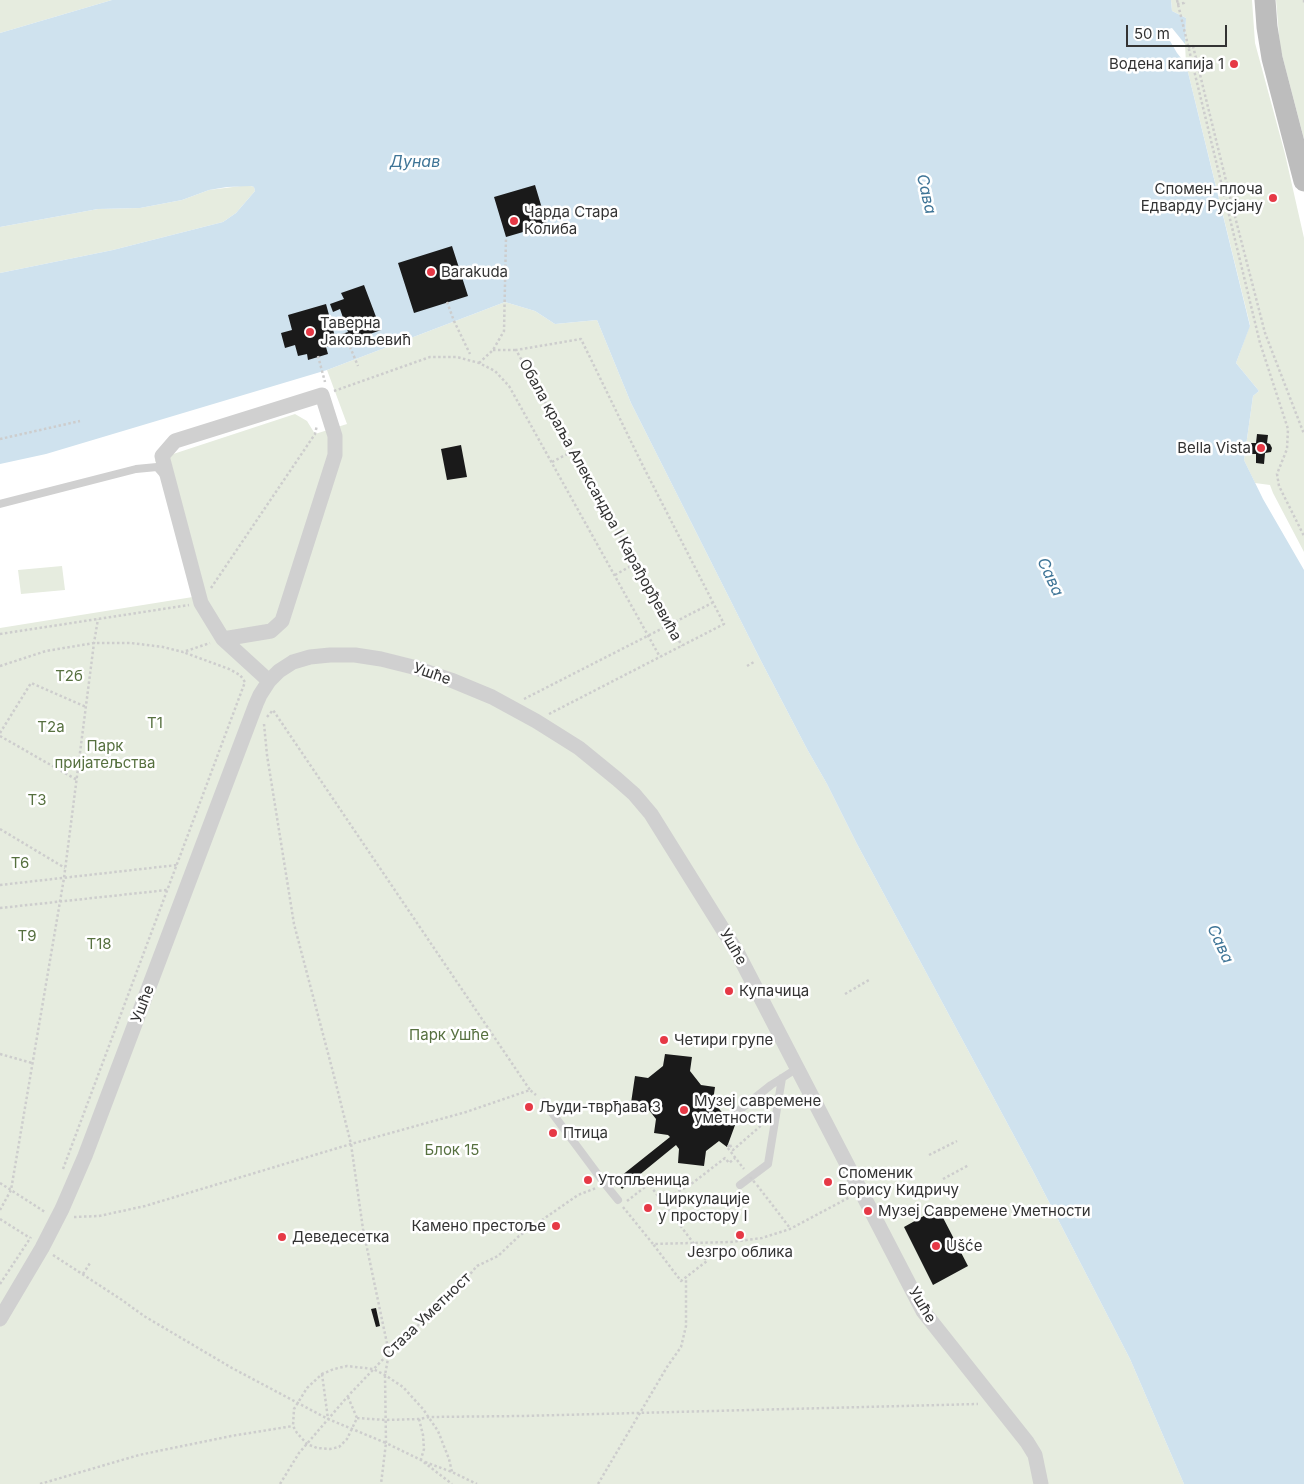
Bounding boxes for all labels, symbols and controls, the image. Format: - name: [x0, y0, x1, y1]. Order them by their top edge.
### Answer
- scale bar: [1129, 15, 1230, 47]
- text: 50 m: [1134, 24, 1170, 43]
- place label: Водена капија 1: [1109, 55, 1224, 73]
- marker: Водена капија 1: [1228, 58, 1240, 70]
- water label: Дунав: [390, 152, 440, 172]
- water label: Сава: [912, 172, 940, 216]
- place label: Спомен-плоча Едварду Русјану: [1141, 180, 1263, 215]
- marker: Спомен-плоча Едварду Русјану: [1267, 192, 1279, 204]
- place label: Чарда Стара Колиба: [524, 203, 618, 238]
- marker: Чарда Стара Колиба: [508, 215, 520, 227]
- place label: Barakuda: [441, 263, 508, 281]
- marker: Barakuda: [425, 266, 437, 278]
- place label: Таверна Јаковљевић: [320, 314, 411, 349]
- marker: Таверна Јаковљевић: [304, 326, 316, 338]
- street label: Обала краља Александра I Карађорђевића: [515, 356, 685, 644]
- place label: Bella Vista: [1177, 439, 1251, 457]
- marker: Bella Vista: [1255, 442, 1267, 454]
- water label: Сава: [1033, 555, 1067, 599]
- street label: Ушће: [411, 659, 453, 689]
- park label: Т2б: [55, 667, 83, 685]
- park label: Т1: [147, 714, 163, 732]
- park label: Т2а: [37, 718, 65, 736]
- park label: Парк пријатељства: [55, 737, 155, 772]
- park label: Т3: [28, 791, 46, 809]
- park label: Т6: [11, 854, 29, 872]
- water label: Сава: [1203, 922, 1237, 966]
- street label: Ушће: [716, 926, 750, 968]
- park label: Т9: [18, 927, 36, 945]
- park label: Т18: [86, 935, 112, 953]
- place label: Купачица: [739, 982, 809, 1000]
- street label: Ушће: [128, 983, 158, 1025]
- marker: Купачица: [723, 985, 735, 997]
- park label: Парк Ушће: [409, 1026, 489, 1044]
- place label: Четири групе: [674, 1031, 773, 1049]
- marker: Четири групе: [658, 1034, 670, 1046]
- place label: Музеј савремене уметности: [694, 1092, 821, 1127]
- place label: Људи-тврђава 3: [539, 1098, 661, 1116]
- marker: Људи-тврђава 3: [523, 1101, 535, 1113]
- marker: Музеј савремене уметности: [678, 1104, 690, 1116]
- place label: Птица: [563, 1124, 608, 1142]
- marker: Птица: [547, 1127, 559, 1139]
- park label: Блок 15: [425, 1141, 479, 1159]
- place label: Споменик Борису Кидричу: [838, 1164, 959, 1199]
- place label: Утопљеница: [598, 1171, 690, 1189]
- marker: Утопљеница: [582, 1174, 594, 1186]
- marker: Споменик Борису Кидричу: [822, 1176, 834, 1188]
- place label: Циркулације у простору I: [658, 1190, 750, 1225]
- marker: Циркулације у простору I: [642, 1202, 654, 1214]
- place label: Музеј Савремене Уметности: [878, 1202, 1091, 1220]
- marker: Музеј Савремене Уметности: [862, 1205, 874, 1217]
- place label: Камено престоље: [411, 1217, 546, 1235]
- marker: Камено престоље: [550, 1220, 562, 1232]
- place label: Деведесетка: [292, 1228, 390, 1246]
- marker: Језгро облика: [734, 1229, 746, 1241]
- marker: Деведесетка: [276, 1231, 288, 1243]
- place label: Ušće: [946, 1237, 982, 1255]
- marker: Ušće: [930, 1240, 942, 1252]
- place label: Језгро облика: [687, 1243, 793, 1261]
- street label: Стаза Уметност: [379, 1269, 475, 1363]
- street label: Ушће: [904, 1284, 940, 1326]

